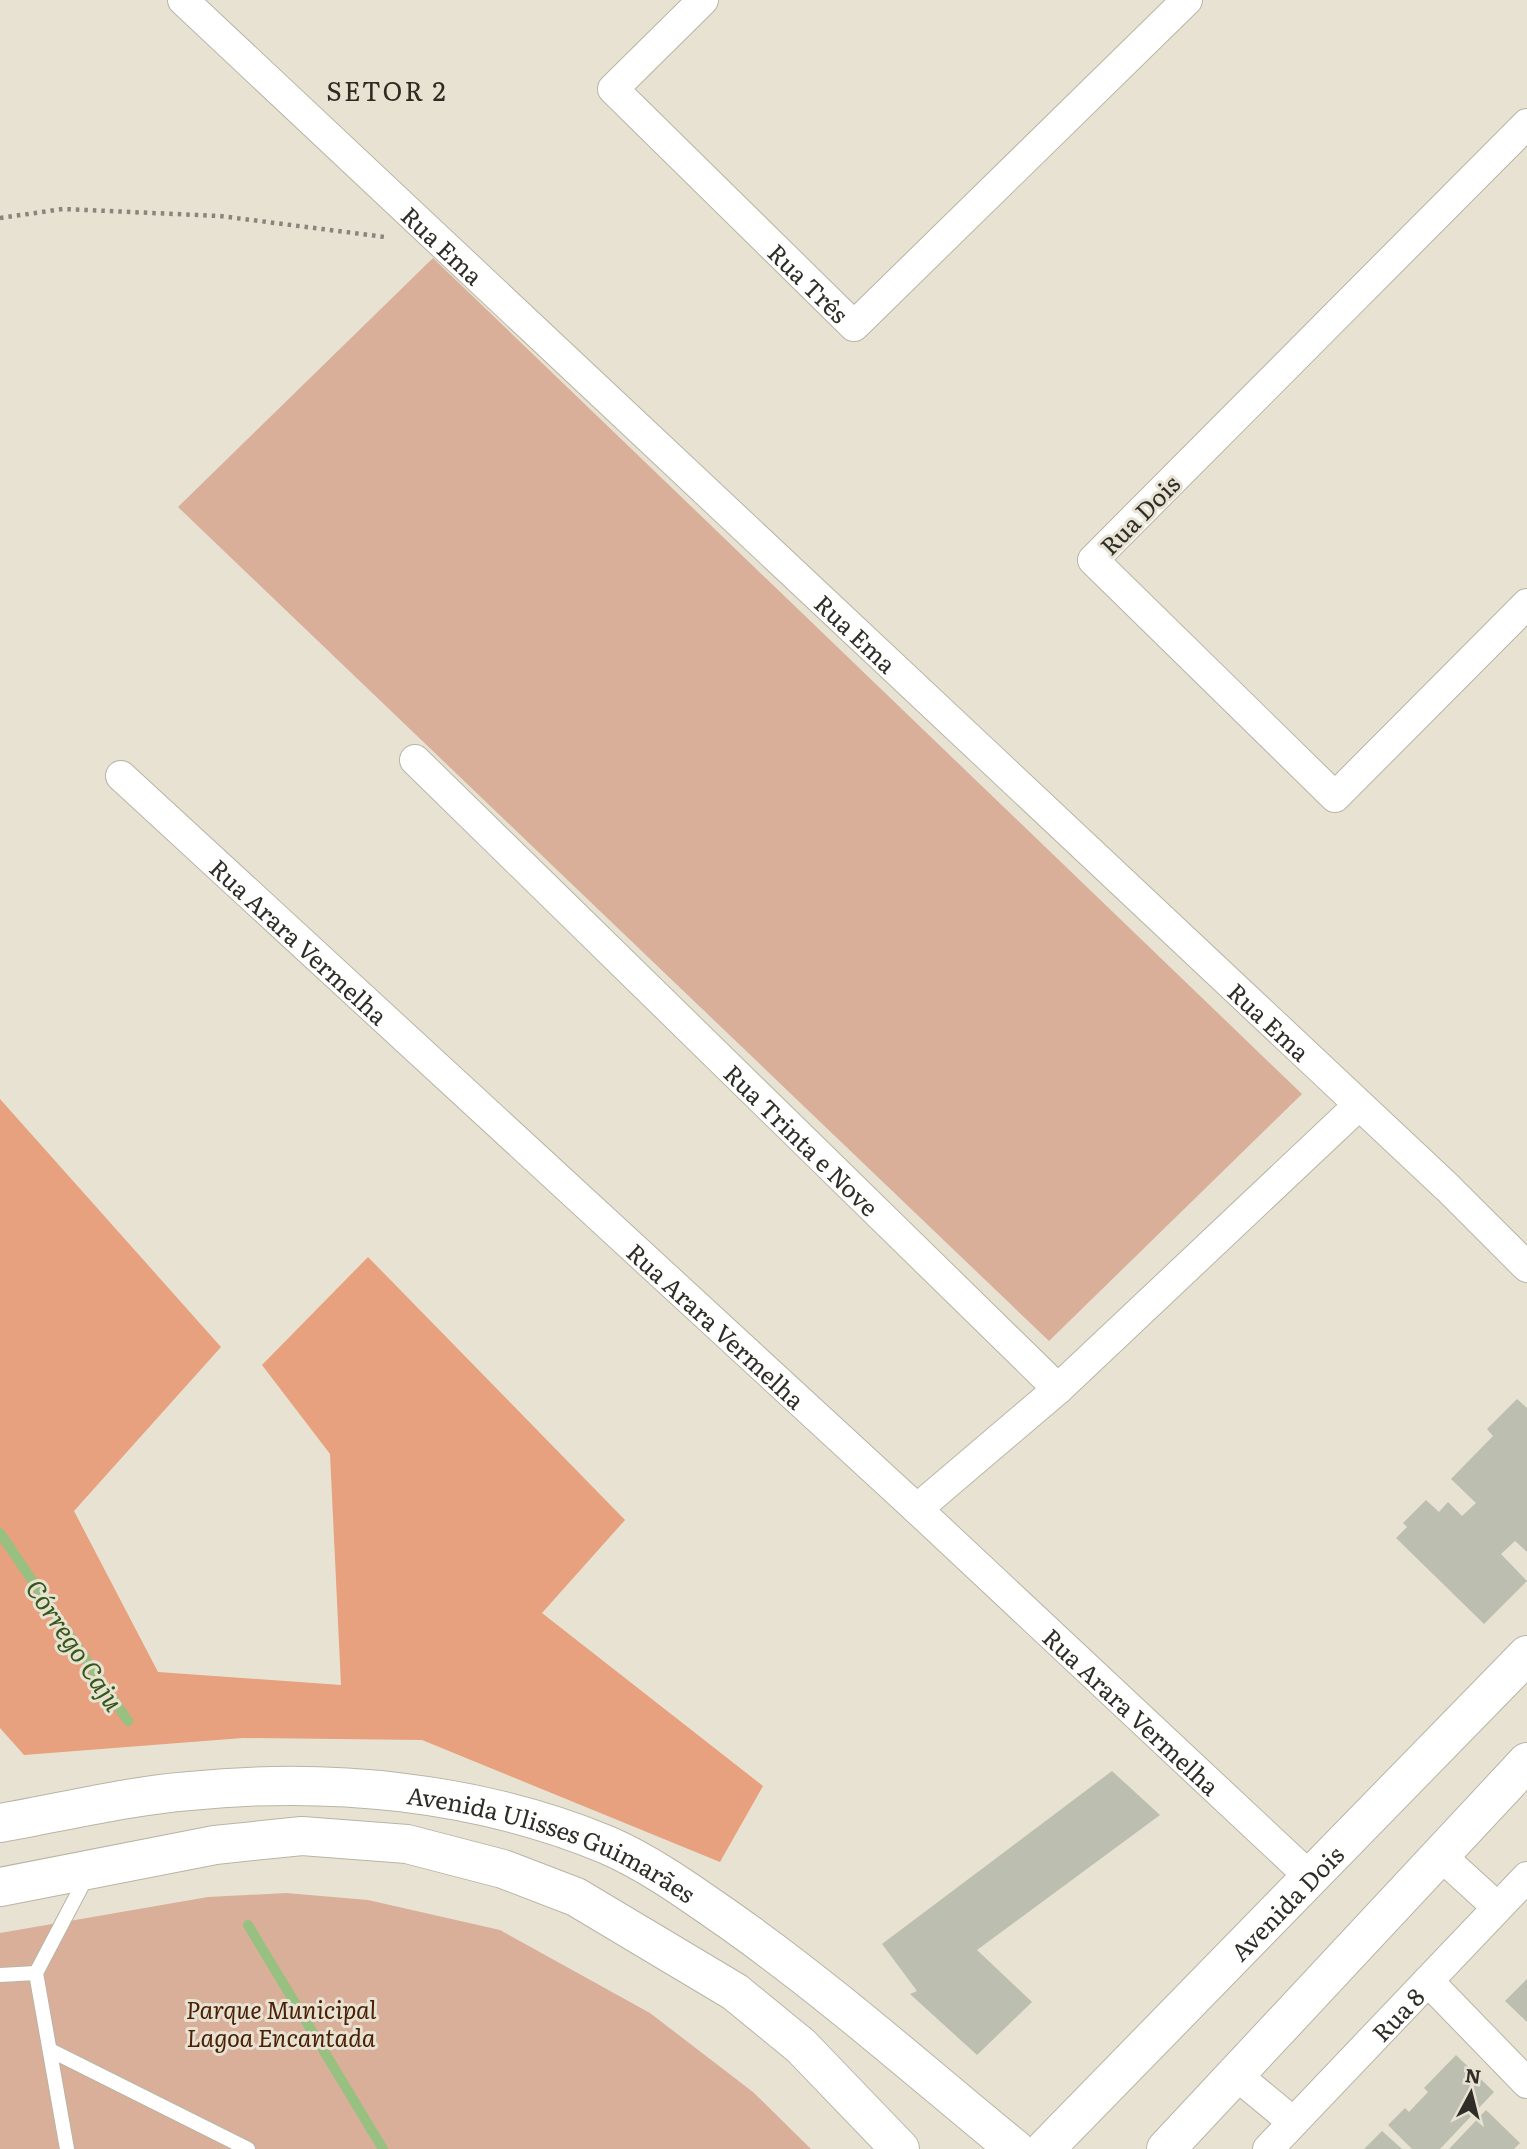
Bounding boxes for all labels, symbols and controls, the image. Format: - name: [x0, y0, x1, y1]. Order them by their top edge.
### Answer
- district label: SETOR 2: [326, 70, 448, 109]
- street label: Rua Ema: [395, 197, 492, 292]
- street label: Rua Três: [761, 234, 858, 330]
- street label: Rua Dois: [1091, 466, 1187, 562]
- street label: Rua Ema: [808, 585, 905, 680]
- street label: Rua Arara Vermelha: [203, 850, 397, 1032]
- street label: Rua Ema: [1221, 973, 1319, 1068]
- street label: Rua Trinta e Nove: [717, 1055, 888, 1223]
- street label: Rua Arara Vermelha: [620, 1234, 814, 1416]
- water label: Córrego Caju: [18, 1570, 135, 1718]
- street label: Rua Arara Vermelha: [1036, 1619, 1228, 1802]
- street label: Avenida Ulisses Guimarães: [405, 1776, 703, 1910]
- street label: Avenida Dois: [1221, 1836, 1351, 1968]
- street label: Rua 8: [1363, 1979, 1431, 2048]
- park label: Parque Municipal Lagoa Encantada: [186, 1991, 377, 2054]
- north arrow: [1436, 2058, 1506, 2128]
- text: N: [1464, 2060, 1483, 2090]

